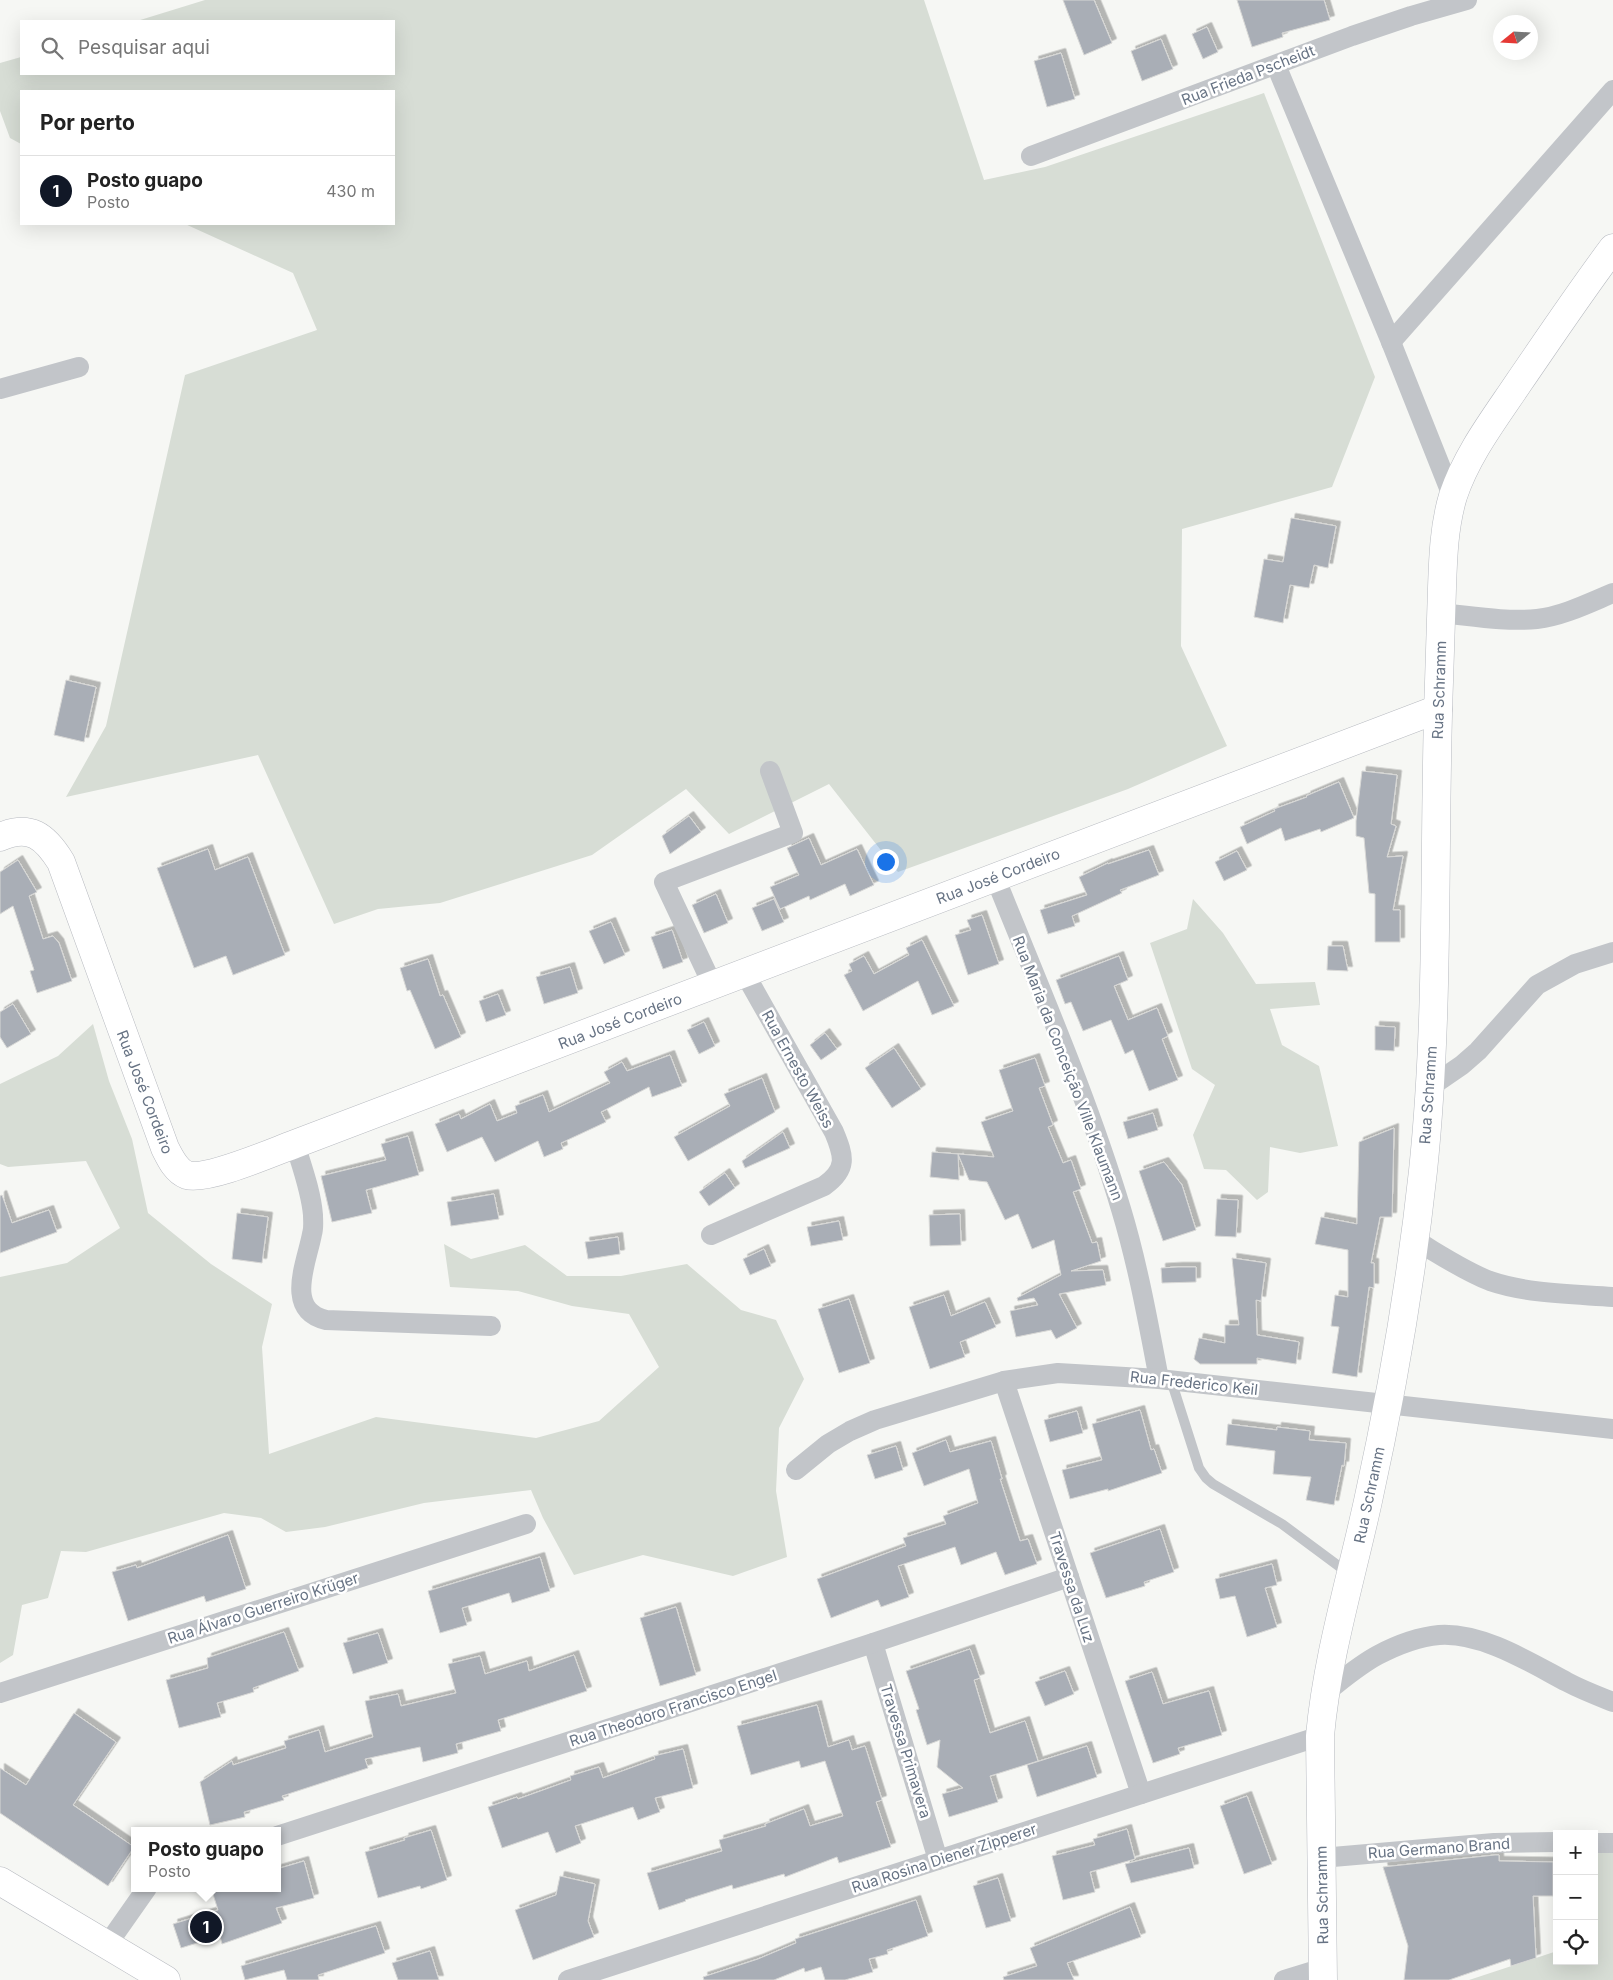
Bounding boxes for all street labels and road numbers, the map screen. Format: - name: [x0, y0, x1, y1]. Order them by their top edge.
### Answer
- street label: Rua Frieda Pscheidt: [1179, 41, 1317, 109]
- street label: Rua Schramm: [1428, 640, 1450, 740]
- street label: Rua José Cordeiro: [933, 844, 1063, 908]
- street label: Rua Maria da Conceição Ville Klaumann: [1009, 933, 1127, 1203]
- street label: Rua José Cordeiro: [555, 989, 685, 1053]
- street label: Rua Ernesto Weiss: [758, 1007, 838, 1131]
- street label: Rua José Cordeiro: [113, 1027, 177, 1157]
- street label: Rua Schramm: [1415, 1045, 1441, 1145]
- street label: Rua Frederico Keil: [1129, 1367, 1259, 1399]
- street label: Rua Schramm: [1349, 1445, 1389, 1545]
- street label: Travessa da Luz: [1045, 1529, 1099, 1645]
- street label: Rua Álvaro Guerreiro Krüger: [165, 1568, 361, 1648]
- street label: Rua Theodoro Francisco Engel: [567, 1665, 779, 1751]
- street label: Travessa Primavera: [877, 1682, 935, 1820]
- street label: Rua Rosina Diener Zipperer: [849, 1819, 1039, 1897]
- street label: Rua Germano Brand: [1367, 1834, 1511, 1862]
- street label: Rua Schramm: [1312, 1846, 1332, 1944]

